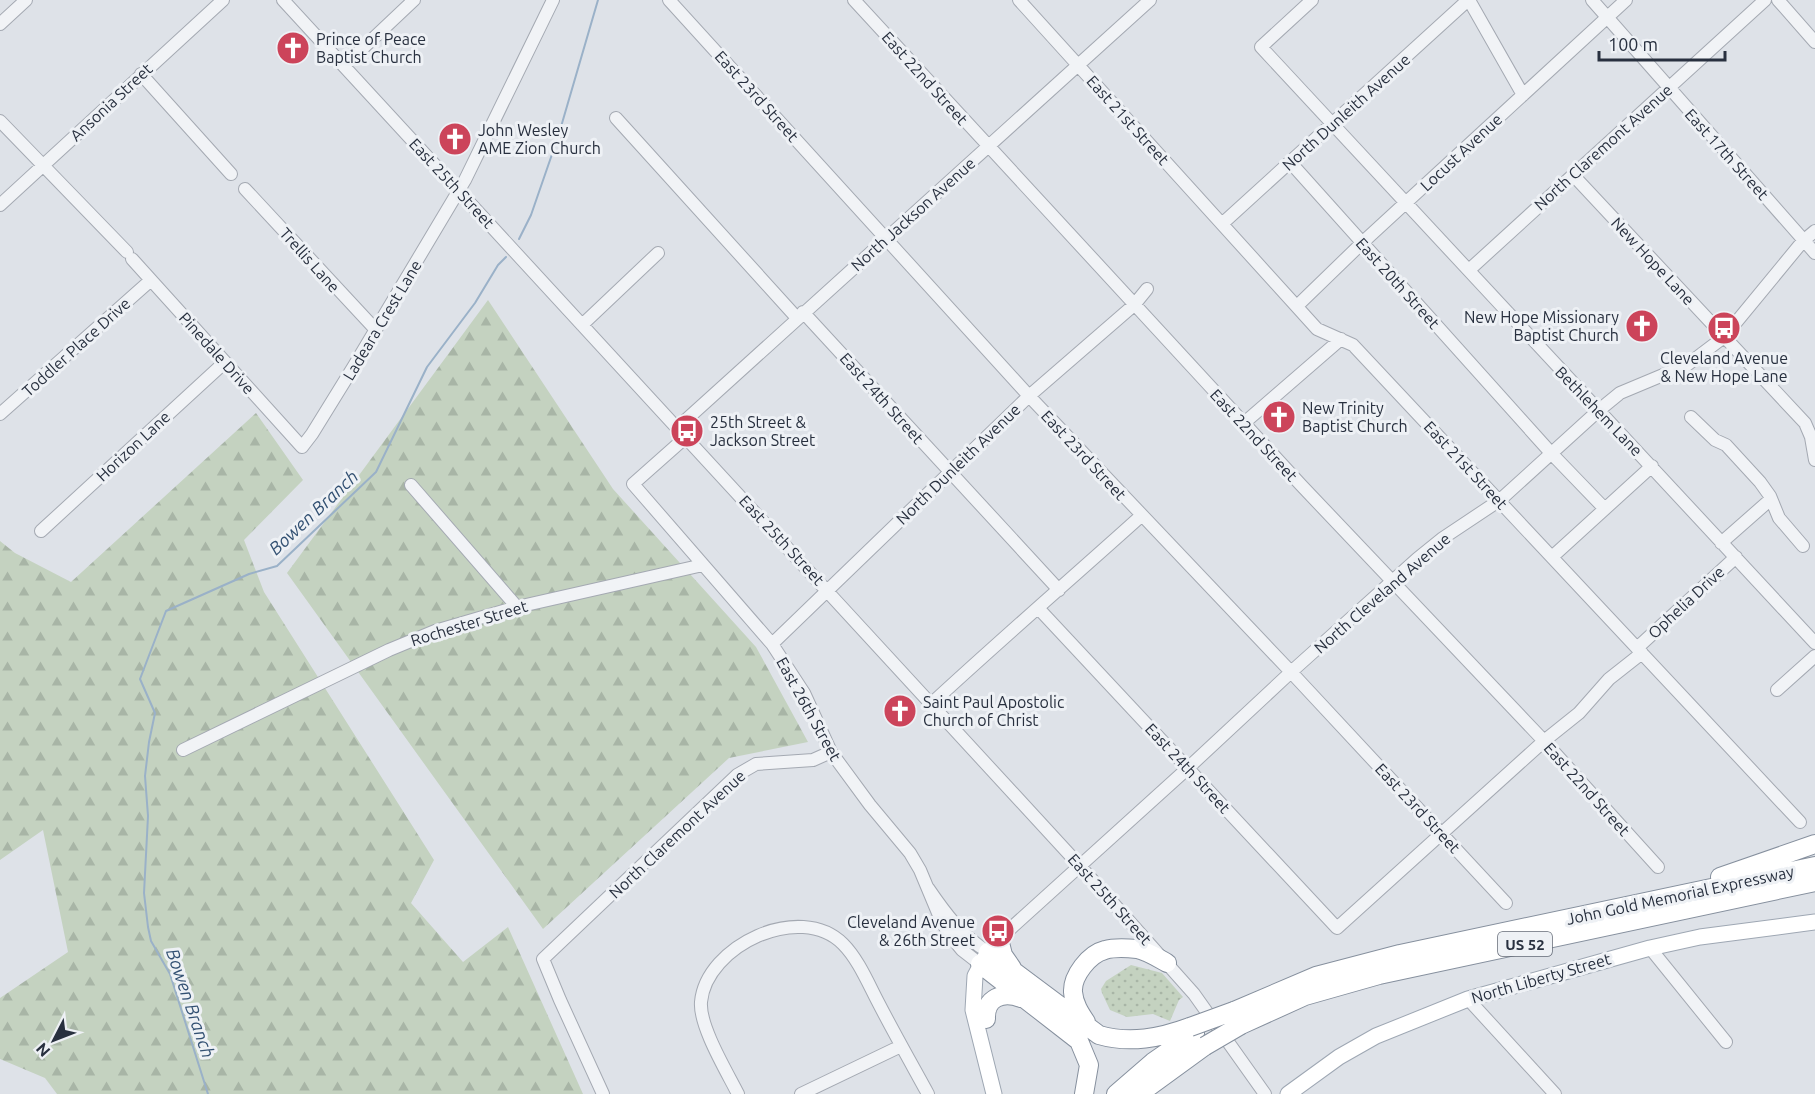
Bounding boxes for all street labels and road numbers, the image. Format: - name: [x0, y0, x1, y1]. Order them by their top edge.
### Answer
- street label: East 22nd Street: [879, 28, 972, 129]
- street label: East 23rd Street: [712, 47, 803, 146]
- street label: North Dunleith Avenue: [1279, 50, 1413, 174]
- street label: Ansonia Street: [66, 59, 156, 145]
- street label: East 21st Street: [1083, 72, 1173, 169]
- street label: North Claremont Avenue: [1530, 80, 1676, 214]
- street label: East 17th Street: [1682, 105, 1773, 204]
- street label: Locust Avenue: [1417, 110, 1505, 194]
- street label: East 25th Street: [406, 134, 499, 232]
- street label: North Jackson Avenue: [847, 154, 979, 274]
- street label: New Hope Lane: [1608, 214, 1698, 308]
- street label: Trellis Lane: [276, 224, 344, 296]
- street label: East 20th Street: [1353, 234, 1444, 333]
- street label: Ladeara Crest Lane: [339, 257, 425, 383]
- street label: Toddler Place Drive: [18, 294, 134, 400]
- street label: Pinedale Drive: [176, 309, 258, 397]
- street label: East 24th Street: [837, 349, 928, 448]
- street label: Bethlehem Lane: [1552, 363, 1646, 459]
- street label: East 22nd Street: [1207, 385, 1302, 485]
- street label: North Dunleith Avenue: [892, 400, 1024, 528]
- street label: East 23rd Street: [1038, 406, 1131, 504]
- street label: Horizon Lane: [92, 407, 174, 485]
- street label: East 21st Street: [1421, 417, 1512, 513]
- street label: East 25th Street: [736, 491, 829, 589]
- street label: North Cleveland Avenue: [1310, 529, 1454, 657]
- street label: Ophelia Drive: [1644, 562, 1728, 642]
- street label: Rochester Street: [408, 596, 530, 649]
- street label: East 26th Street: [773, 654, 845, 765]
- street label: East 24th Street: [1142, 719, 1235, 817]
- street label: East 22nd Street: [1541, 739, 1634, 840]
- street label: East 23rd Street: [1372, 759, 1465, 857]
- street label: North Claremont Avenue: [605, 766, 749, 902]
- street label: East 25th Street: [1065, 850, 1156, 949]
- street label: John Gold Memorial Expressway: [1565, 862, 1796, 928]
- road number: US 52: [1498, 932, 1552, 956]
- street label: North Liberty Street: [1469, 949, 1614, 1007]

